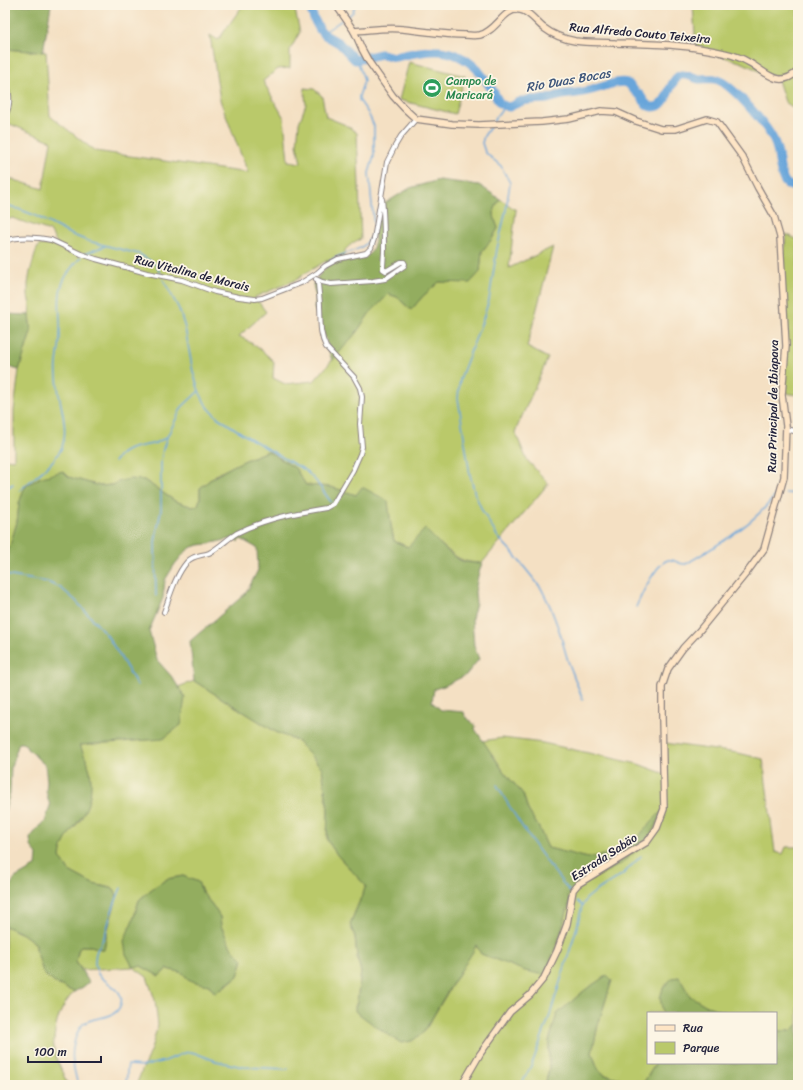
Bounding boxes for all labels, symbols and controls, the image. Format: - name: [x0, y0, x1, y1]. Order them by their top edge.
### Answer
- street label: Rua Alfredo Couto Teixeira: [569, 16, 711, 50]
- water label: Rio Duas Bocas: [524, 61, 614, 99]
- place label: Campo de Maricará: [446, 70, 497, 106]
- sports icon: Campo de Maricará: [421, 77, 443, 99]
- street label: Rua Vitalina de Morais: [132, 248, 252, 298]
- street label: Rua Principal de Ibiapava: [761, 339, 785, 473]
- street label: Estrada Sabäo: [566, 827, 642, 887]
- legend: [647, 1012, 777, 1064]
- text: Rua: [683, 1017, 704, 1039]
- text: Parque: [683, 1037, 720, 1059]
- scale bar: [28, 1038, 101, 1064]
- text: 100 m: [34, 1041, 67, 1063]

